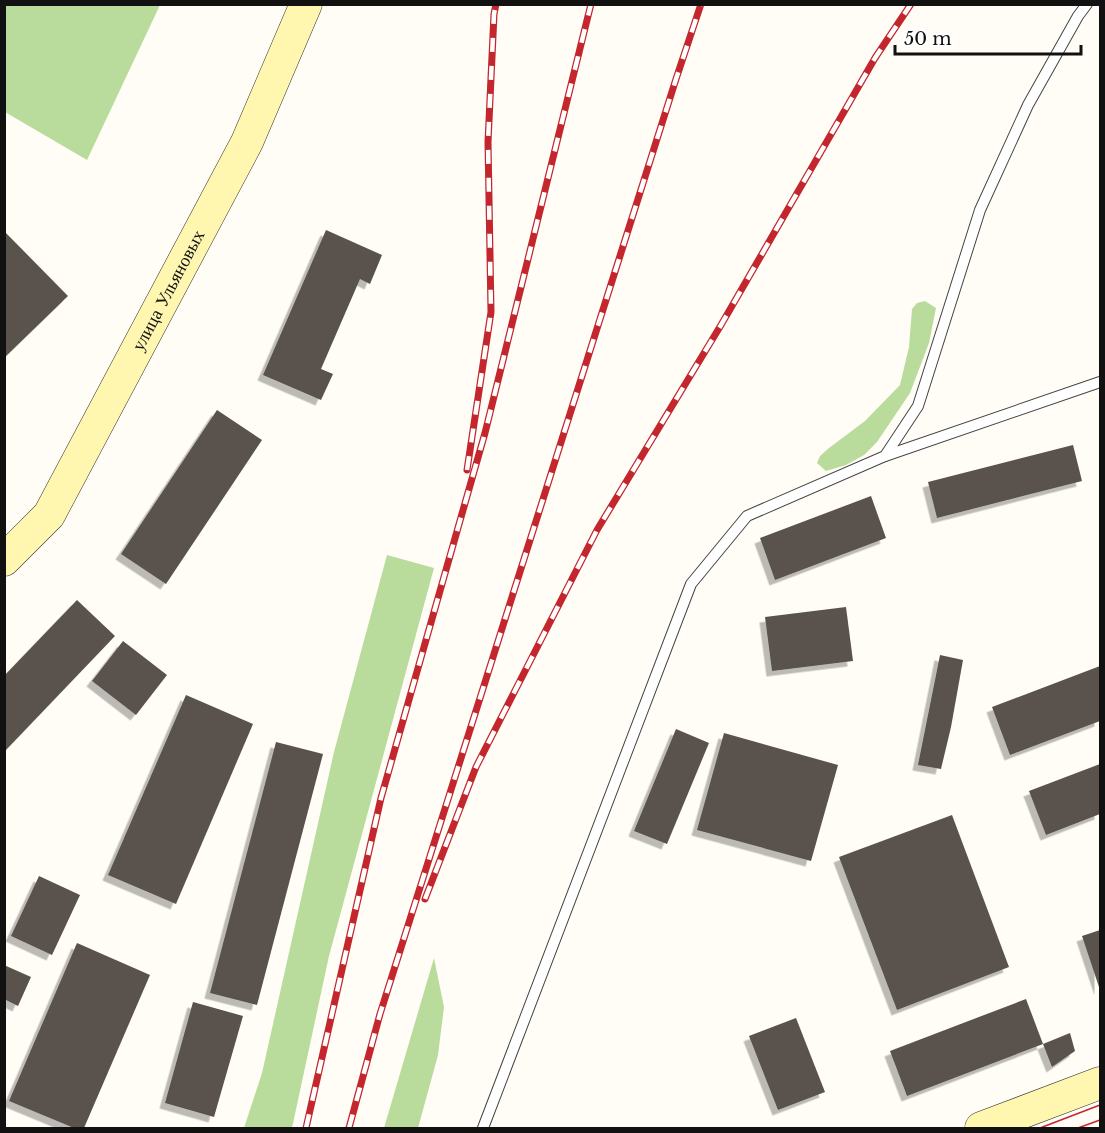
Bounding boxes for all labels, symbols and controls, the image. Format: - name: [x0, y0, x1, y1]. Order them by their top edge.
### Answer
- scale bar: [895, 18, 1081, 56]
- text: 50 m: [904, 28, 952, 50]
- street label: улица Ульяновых: [127, 226, 209, 355]

